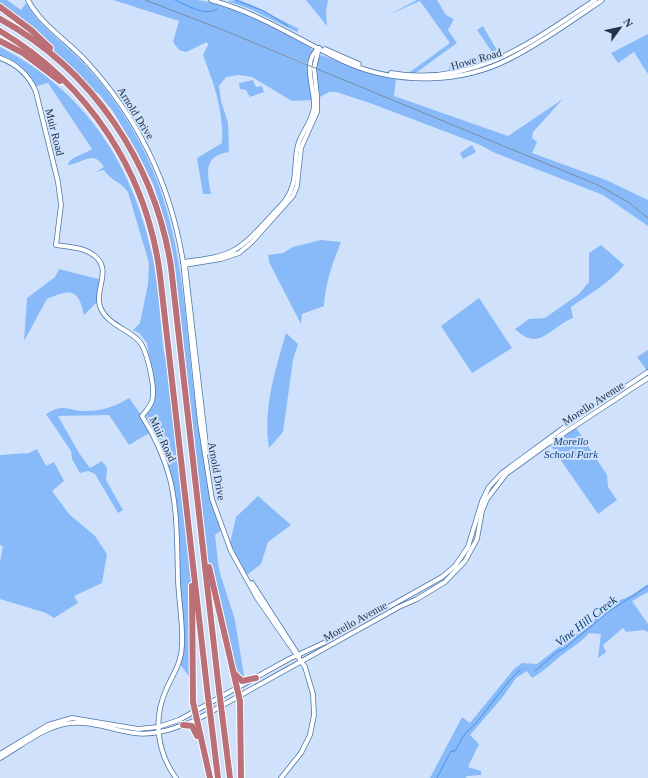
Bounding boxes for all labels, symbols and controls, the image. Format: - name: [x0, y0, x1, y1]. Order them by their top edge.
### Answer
- north arrow: [600, 8, 640, 48]
- text: N: [621, 16, 636, 29]
- street label: Howe Road: [449, 46, 503, 72]
- street label: Arnold Drive: [115, 85, 157, 141]
- street label: Muir Road: [43, 107, 67, 157]
- street label: Morello Avenue: [560, 379, 626, 427]
- street label: Muir Road: [147, 415, 179, 464]
- park label: Morello School Park: [544, 435, 599, 460]
- street label: Arnold Drive: [206, 441, 228, 501]
- water label: Vine Hill Creek: [553, 592, 620, 649]
- street label: Morello Avenue: [321, 598, 389, 643]

